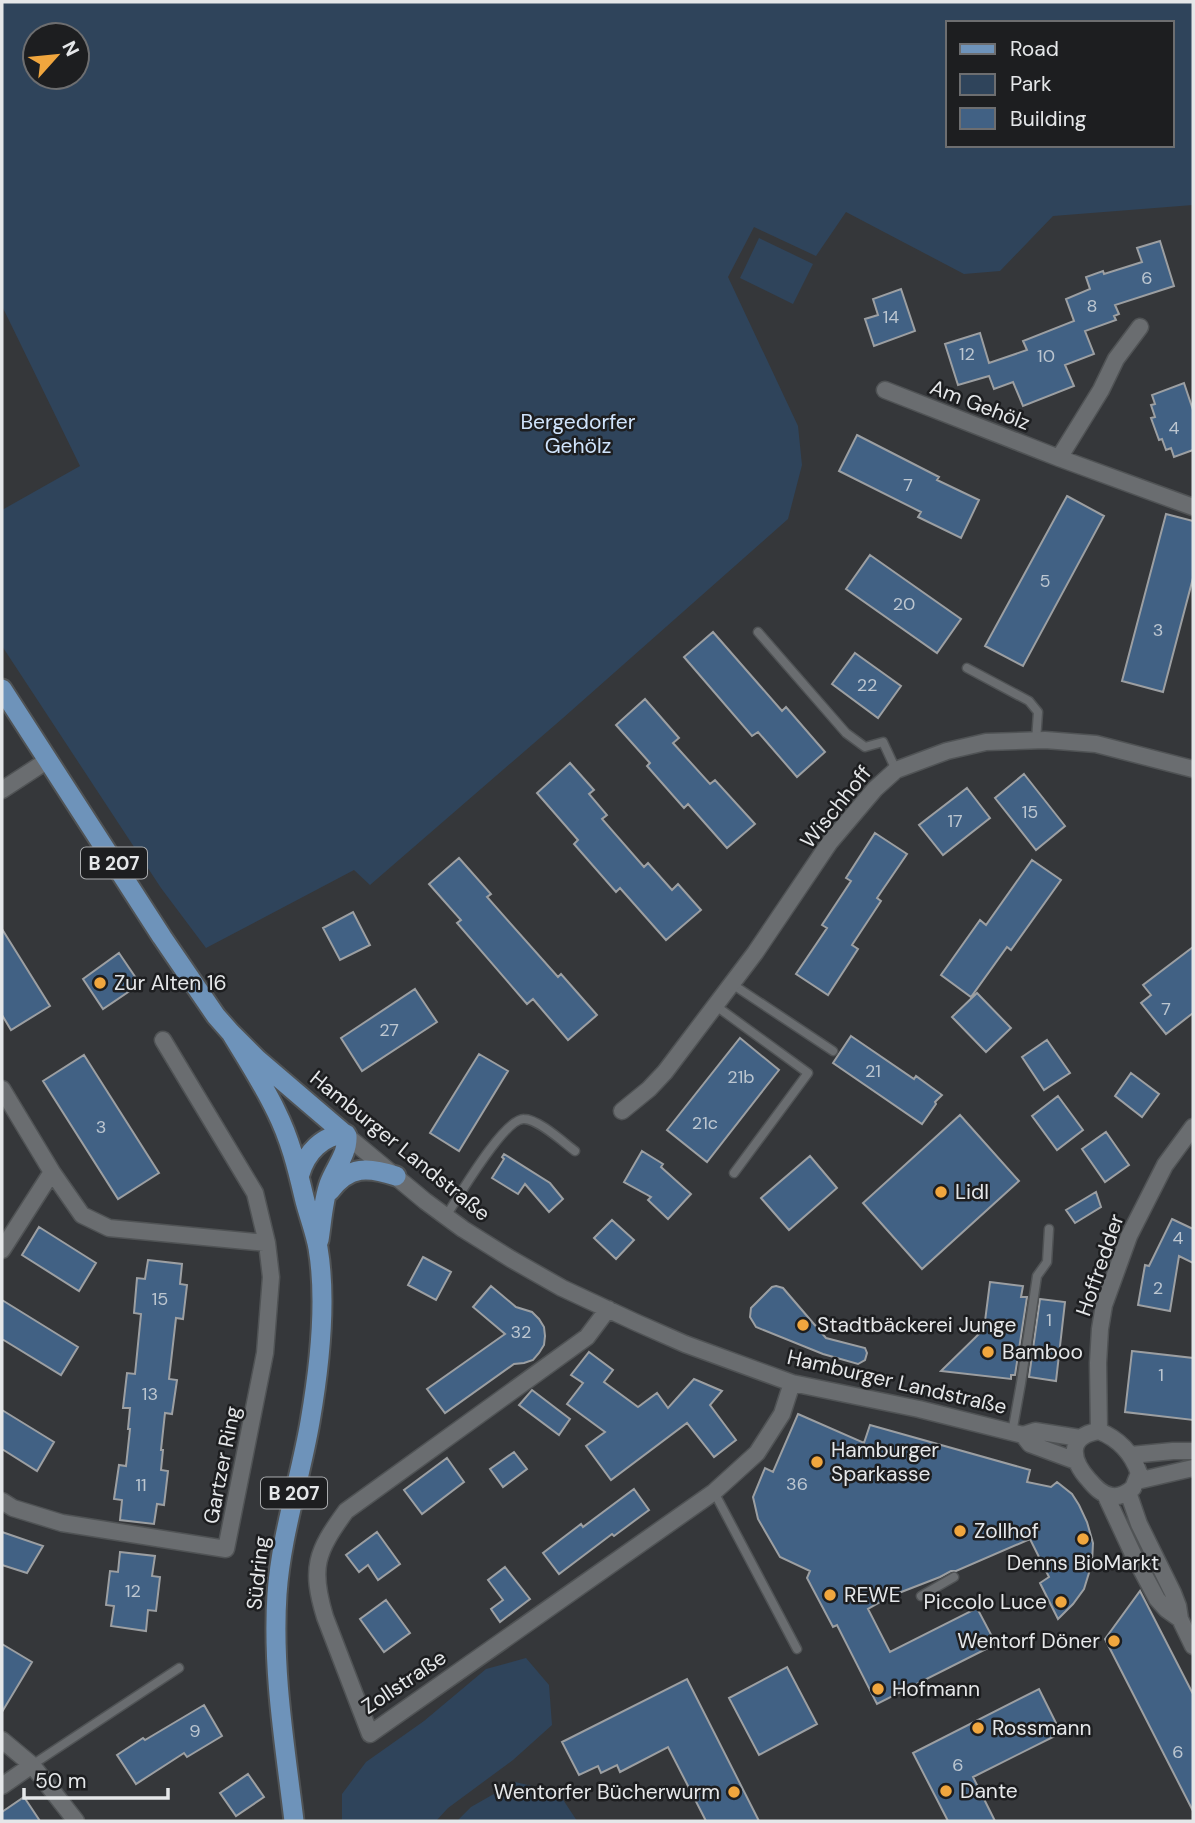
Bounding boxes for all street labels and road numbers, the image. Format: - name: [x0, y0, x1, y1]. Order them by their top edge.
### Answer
- street label: Am Gehölz: [926, 373, 1034, 437]
- street label: Wischhoff: [794, 760, 878, 854]
- road number: B 207: [81, 848, 147, 878]
- street label: Hamburger Landstraße: [304, 1064, 496, 1228]
- street label: Hoffredder: [1069, 1210, 1131, 1320]
- street label: Hamburger Landstraße: [785, 1343, 1010, 1421]
- street label: Gartzer Ring: [197, 1403, 247, 1526]
- road number: B 207: [261, 1478, 327, 1508]
- street label: Südring: [240, 1534, 276, 1611]
- street label: Zollstraße: [356, 1643, 452, 1721]

